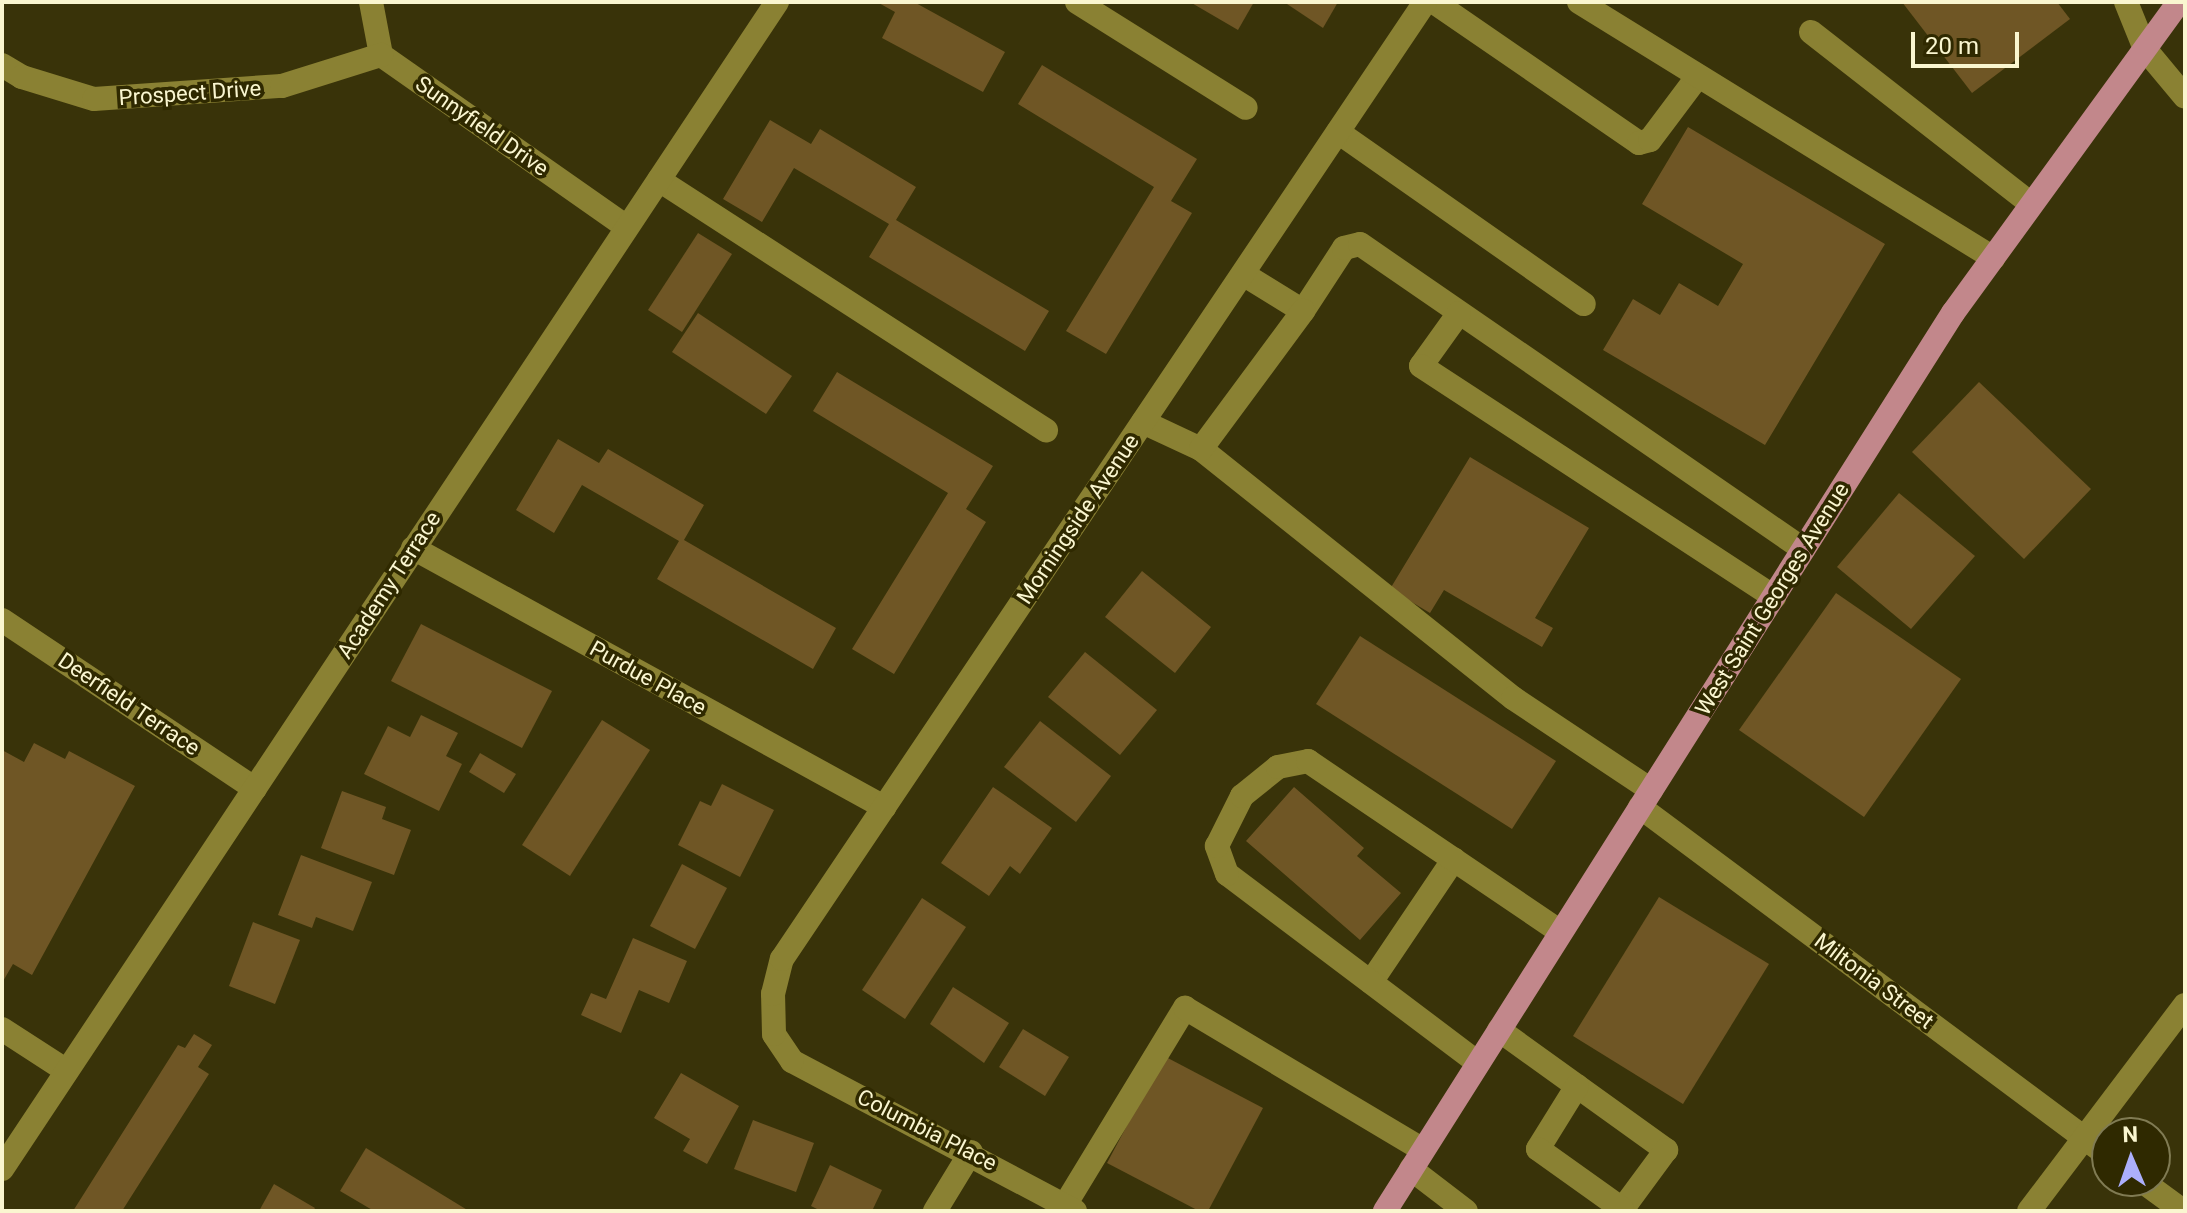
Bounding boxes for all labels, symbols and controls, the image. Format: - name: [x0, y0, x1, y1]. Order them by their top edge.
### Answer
- scale bar: [1915, 16, 2023, 66]
- text: 20 m: [1925, 32, 1979, 60]
- street label: Sunnyfield Drive: [410, 70, 554, 182]
- street label: Prospect Drive: [118, 75, 262, 111]
- street label: Morningside Avenue: [1011, 429, 1145, 609]
- street label: West Saint Georges Avenue: [1689, 478, 1855, 720]
- street label: Academy Terrace: [332, 506, 446, 664]
- street label: Purdue Place: [585, 635, 711, 721]
- street label: Deerfield Terrace: [53, 647, 205, 761]
- street label: Miltonia Street: [1809, 928, 1939, 1034]
- street label: Columbia Place: [853, 1083, 1001, 1177]
- north arrow: [2091, 1117, 2171, 1197]
- text: N: [2122, 1122, 2138, 1147]

